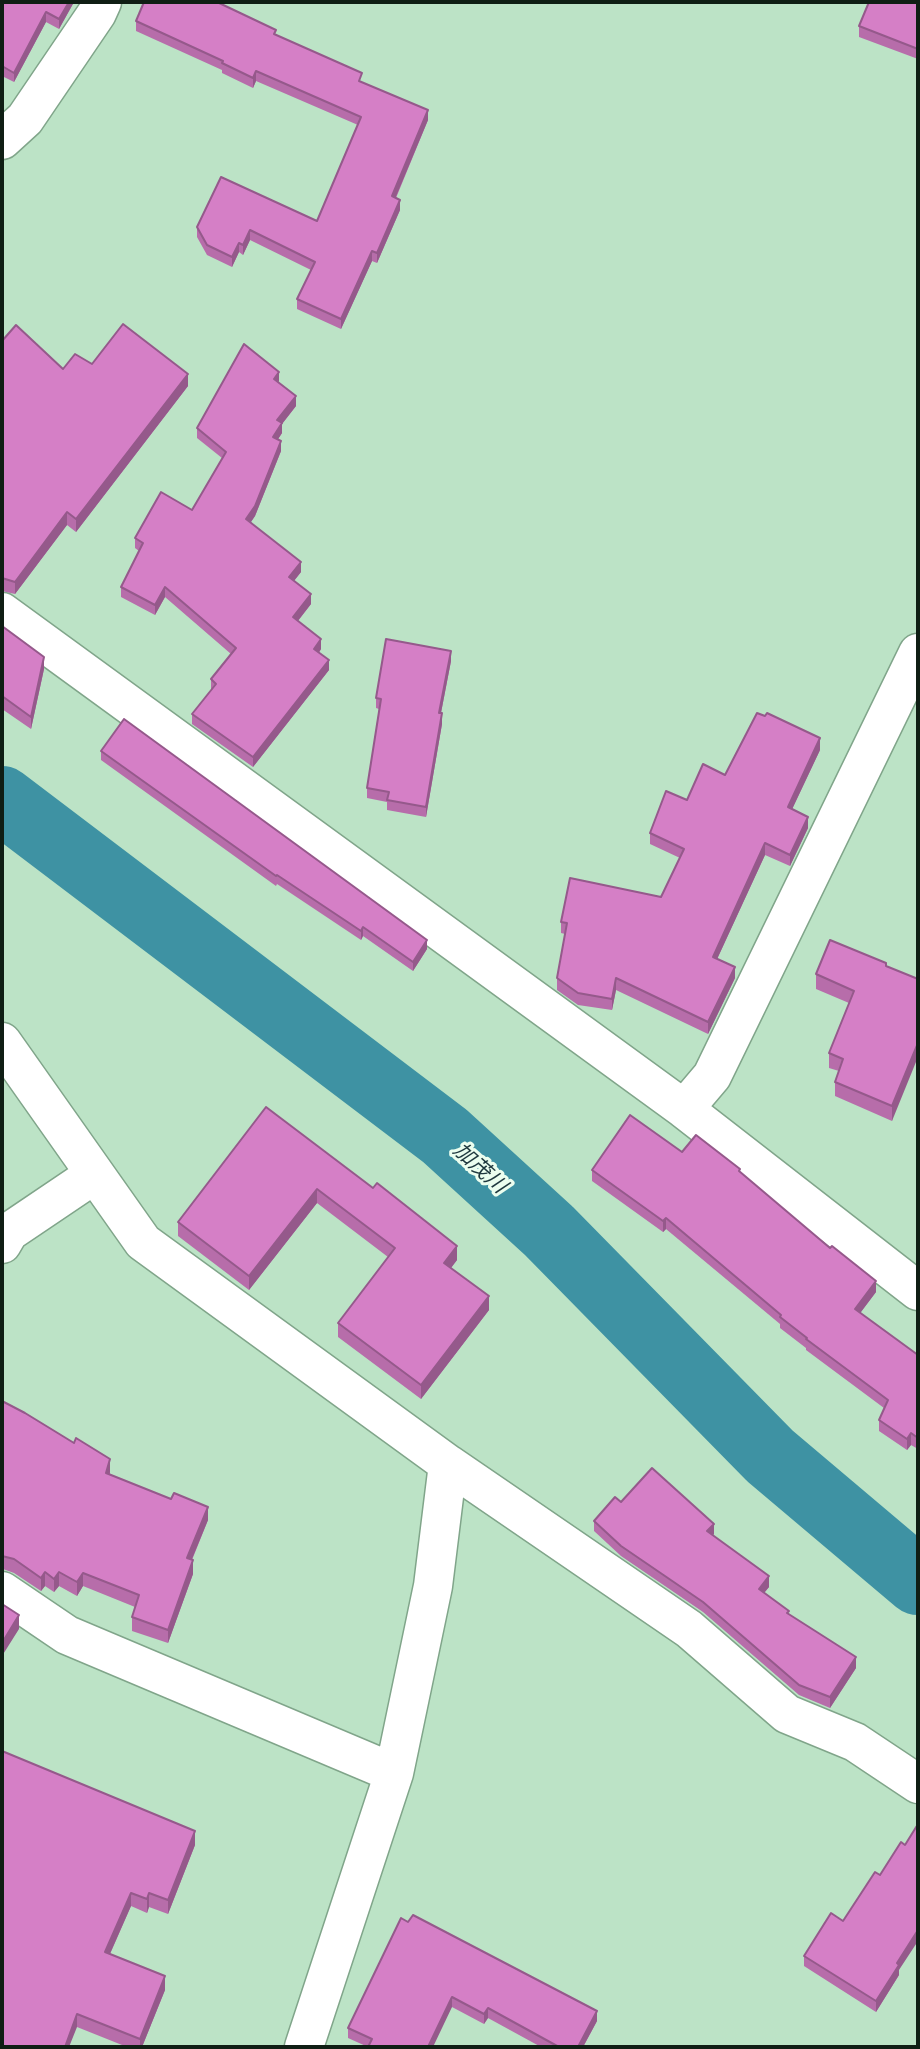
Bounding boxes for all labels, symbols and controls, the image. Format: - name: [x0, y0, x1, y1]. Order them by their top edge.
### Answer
- water label: 加茂川: [448, 1138, 512, 1198]

